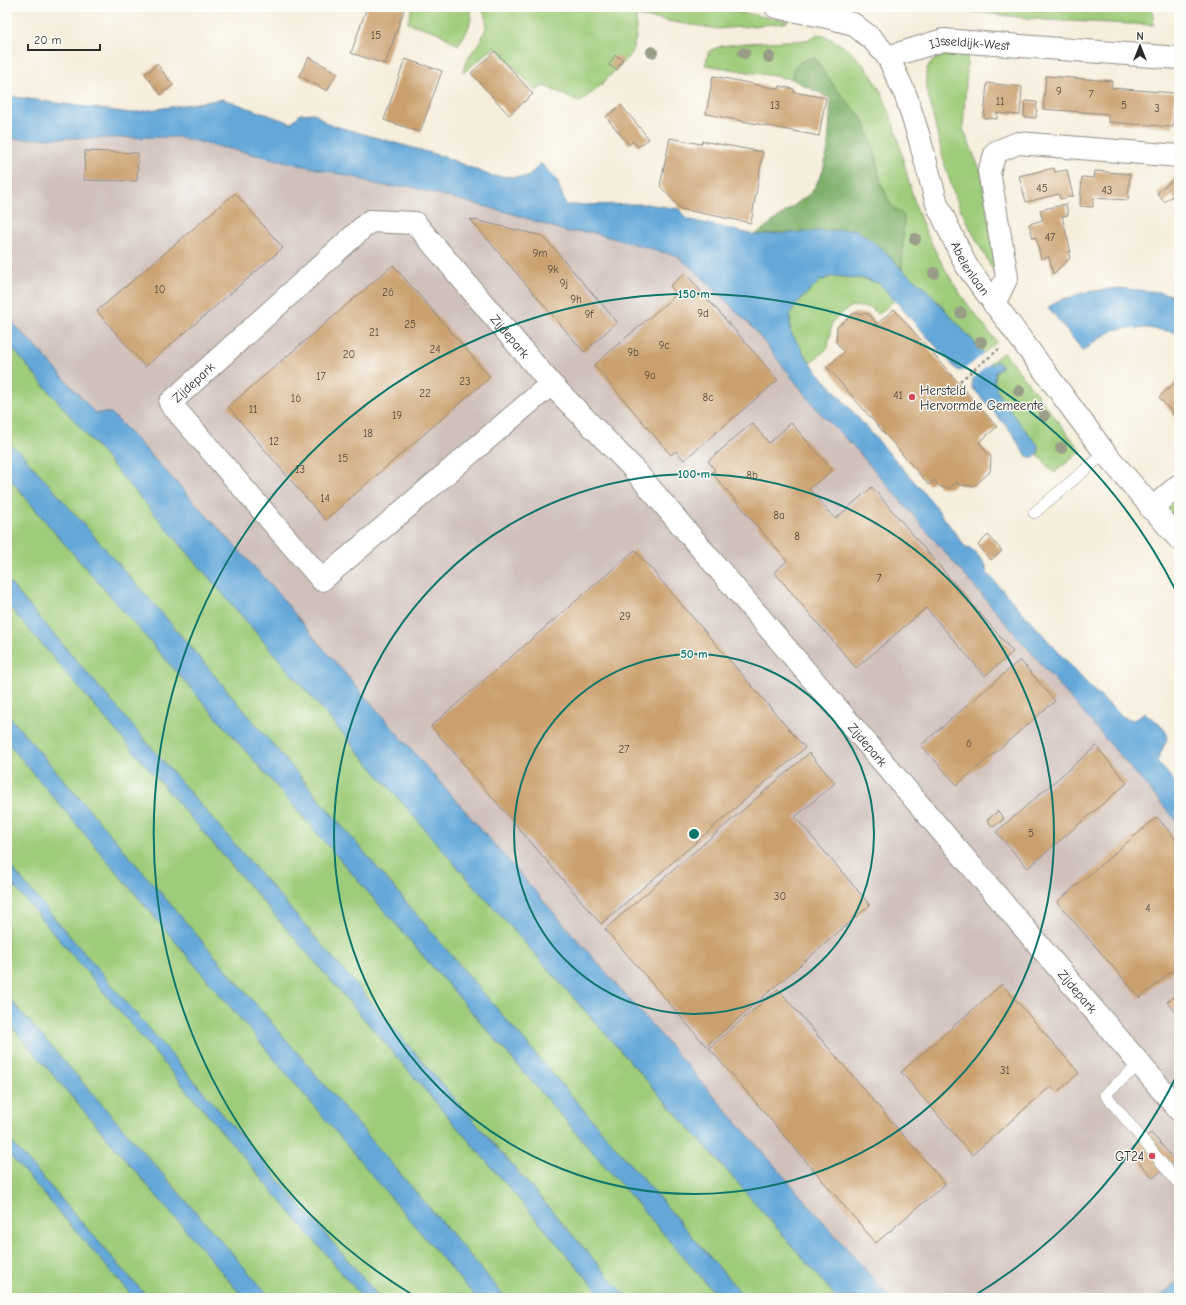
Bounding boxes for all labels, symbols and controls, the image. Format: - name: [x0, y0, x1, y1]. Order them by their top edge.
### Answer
- scale bar: [28, 26, 100, 52]
- north arrow: [1120, 26, 1160, 66]
- house number: 15: [371, 29, 381, 42]
- text: N: [1136, 30, 1144, 43]
- street label: IJsseldijk-West: [927, 32, 1012, 53]
- text: 20 m: [34, 33, 62, 47]
- house number: 9: [1056, 85, 1062, 98]
- house number: 7: [1088, 88, 1094, 101]
- house number: 11: [996, 95, 1004, 108]
- house number: 13: [770, 99, 780, 112]
- house number: 5: [1121, 99, 1127, 112]
- house number: 3: [1154, 102, 1160, 115]
- house number: 45: [1036, 182, 1048, 195]
- house number: 43: [1102, 184, 1112, 197]
- house number: 47: [1045, 231, 1055, 244]
- street label: Abelenlaan: [948, 239, 993, 298]
- house number: 9m: [533, 247, 547, 260]
- house number: 9k: [547, 263, 559, 276]
- house number: 9j: [560, 277, 568, 290]
- house number: 10: [154, 283, 166, 296]
- house number: 26: [382, 286, 394, 299]
- text: 150 m: [678, 287, 710, 301]
- house number: 9h: [570, 293, 582, 306]
- house number: 9d: [697, 307, 709, 320]
- house number: 9f: [585, 308, 594, 321]
- street label: Zijdepark: [488, 311, 533, 361]
- house number: 25: [404, 318, 416, 331]
- house number: 21: [369, 326, 379, 339]
- house number: 9c: [658, 339, 670, 352]
- house number: 24: [429, 343, 441, 356]
- house number: 9b: [627, 346, 639, 359]
- house number: 20: [343, 348, 355, 361]
- street label: Zijdepark: [169, 358, 218, 405]
- house number: 9a: [644, 369, 656, 382]
- house number: 17: [316, 370, 326, 383]
- house number: 23: [459, 375, 471, 388]
- place label: Hersteld Hervormde Gemeente: [920, 383, 1044, 413]
- house number: 22: [419, 387, 431, 400]
- house number: 41: [893, 389, 903, 402]
- house number: 8c: [703, 391, 714, 404]
- house number: 16: [291, 392, 301, 405]
- marker: Hersteld Hervormde Gemeente: [907, 392, 917, 402]
- house number: 11: [249, 403, 257, 416]
- house number: 19: [392, 409, 402, 422]
- house number: 18: [363, 427, 373, 440]
- house number: 12: [269, 435, 279, 448]
- house number: 15: [338, 452, 348, 465]
- house number: 13: [295, 463, 305, 476]
- text: 100 m: [678, 467, 710, 481]
- house number: 8b: [746, 469, 758, 482]
- house number: 14: [320, 492, 330, 505]
- house number: 8a: [773, 509, 785, 522]
- house number: 8: [794, 530, 800, 543]
- house number: 7: [876, 572, 882, 585]
- house number: 29: [619, 610, 631, 623]
- text: 50 m: [680, 647, 708, 661]
- street label: Zijdepark: [845, 720, 891, 770]
- house number: 6: [966, 737, 972, 750]
- house number: 27: [619, 743, 629, 756]
- centre of rings: [687, 827, 701, 841]
- house number: 5: [1028, 827, 1034, 840]
- house number: 30: [774, 890, 786, 903]
- house number: 4: [1145, 902, 1151, 915]
- street label: Zijdepark: [1055, 966, 1101, 1016]
- house number: 31: [1000, 1064, 1010, 1077]
- place label: GT24: [1115, 1149, 1144, 1164]
- marker: GT24: [1147, 1151, 1157, 1161]

